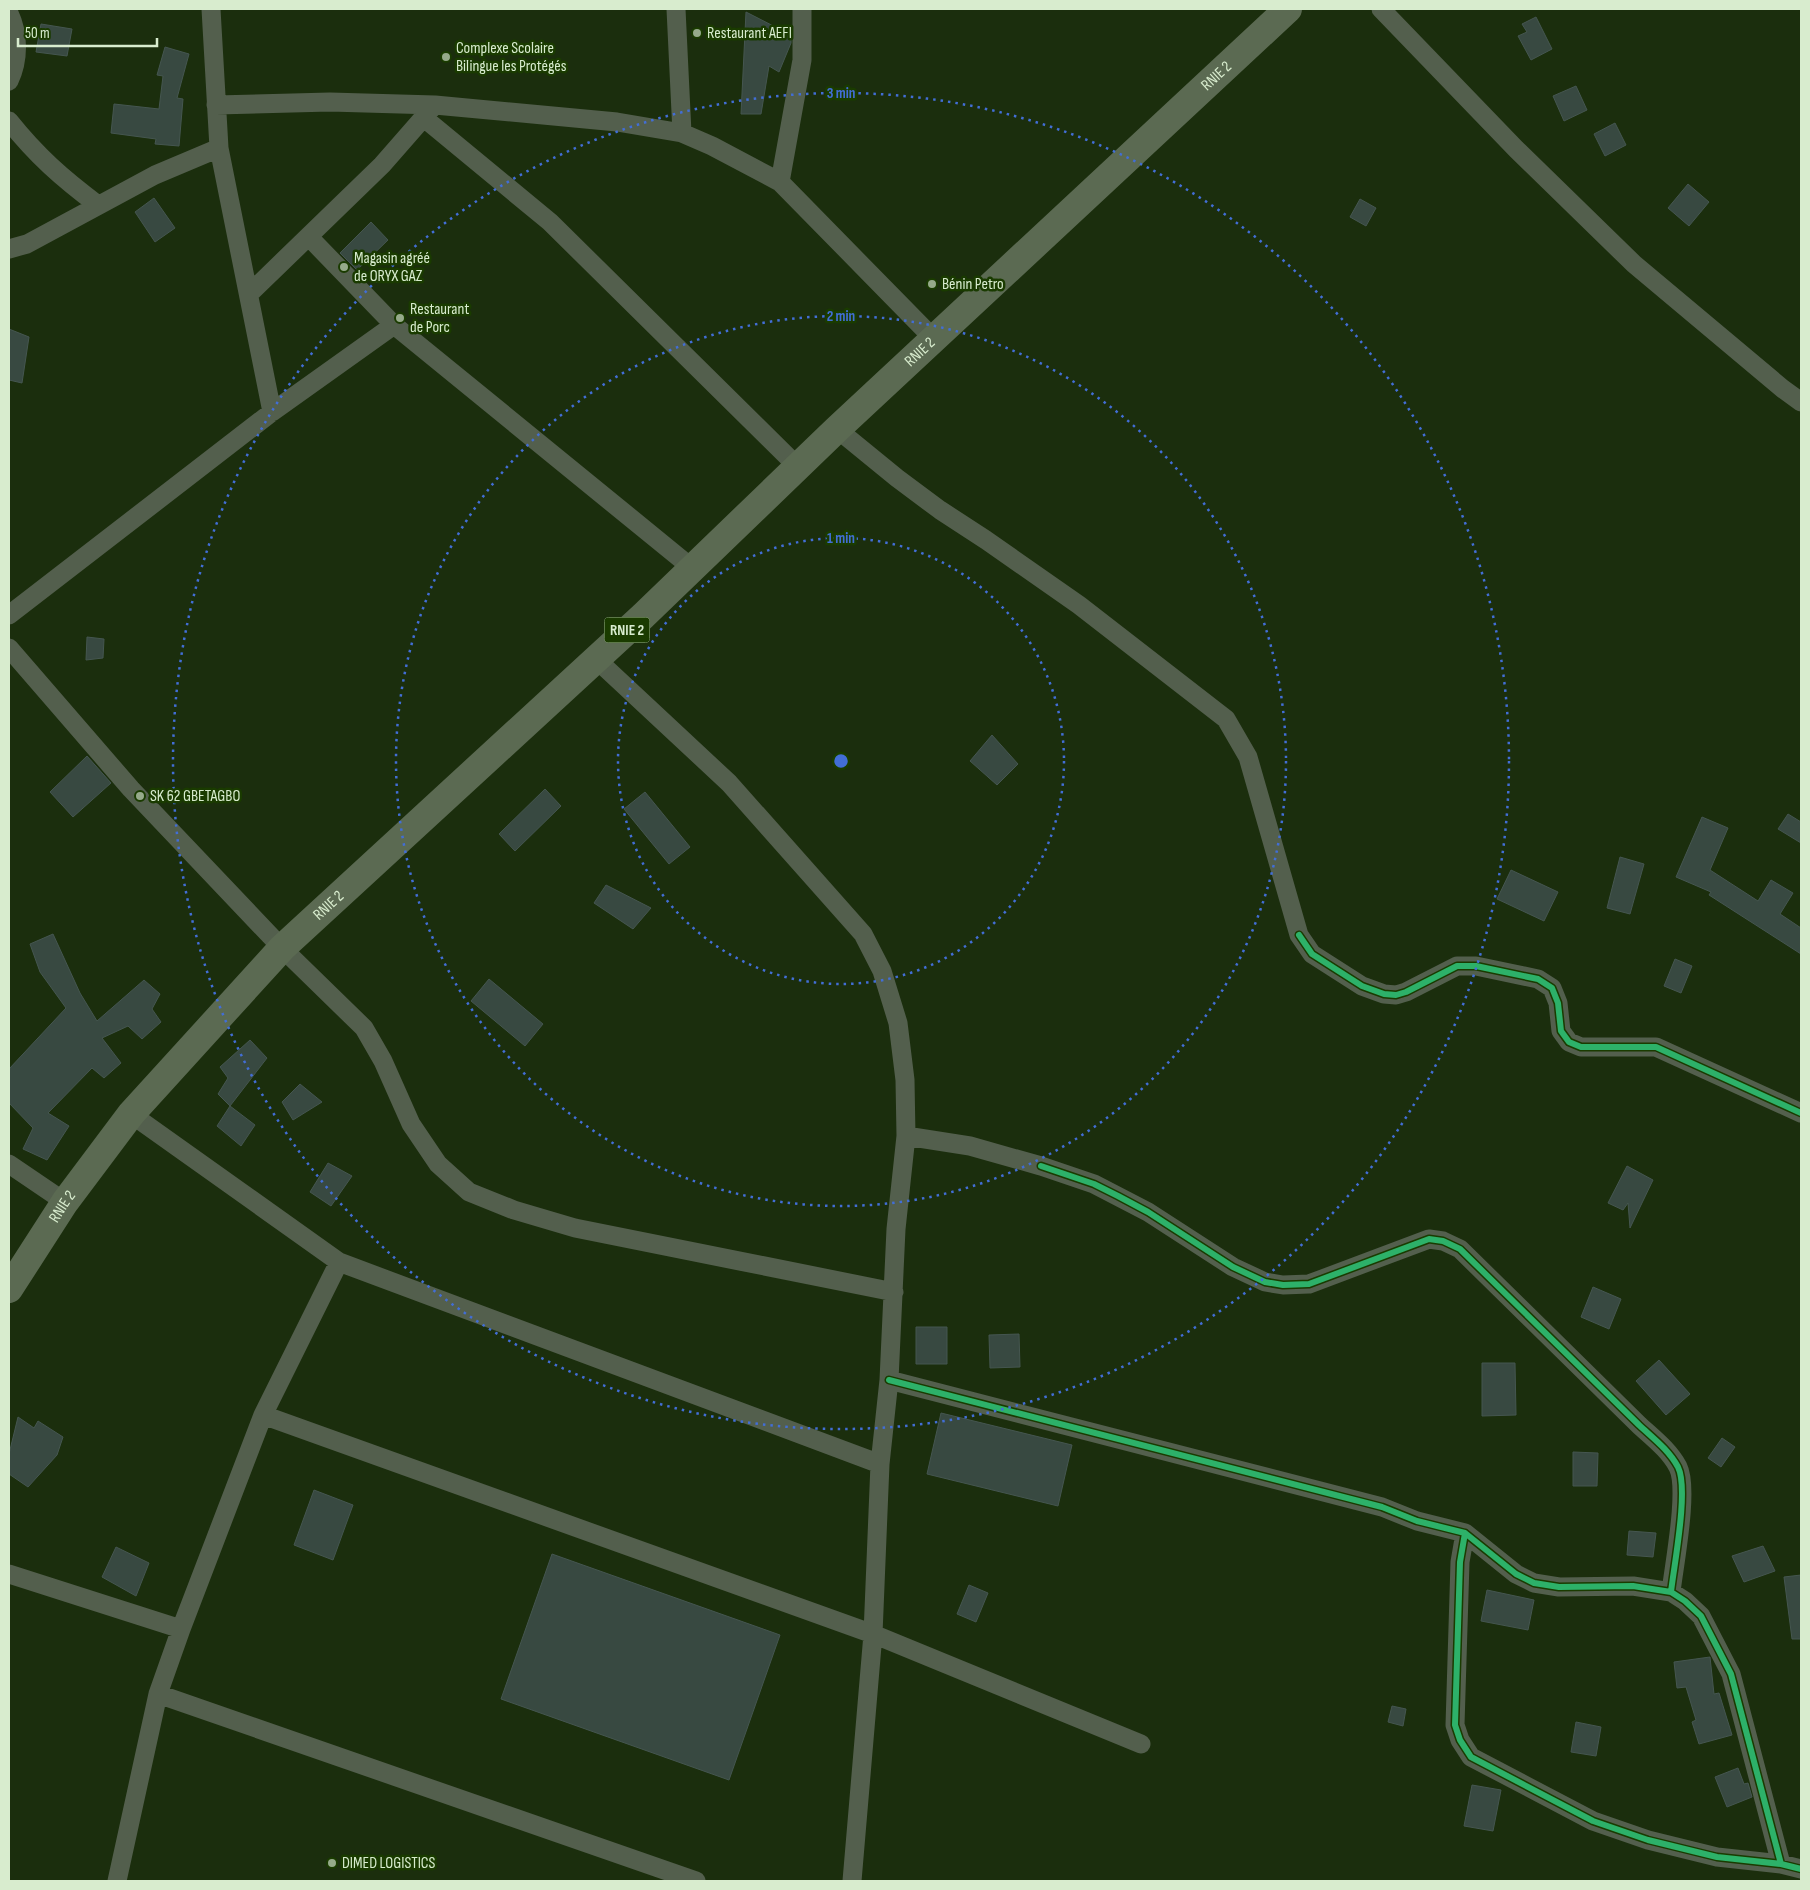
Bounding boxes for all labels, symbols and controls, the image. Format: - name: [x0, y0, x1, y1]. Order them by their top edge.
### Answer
- scale bar: [18, 15, 156, 47]
- text: 50 m: [25, 24, 50, 43]
- place label: Restaurant AEFI: [707, 24, 792, 43]
- marker: Restaurant AEFI: [691, 27, 703, 39]
- place label: Complexe Scolaire Bilingue les Protégés: [456, 39, 567, 76]
- marker: Complexe Scolaire Bilingue les Protégés: [440, 51, 452, 63]
- street label: RNIE 2: [1197, 57, 1235, 95]
- text: 3 min: [827, 84, 855, 103]
- place label: Magasin agréé de ORYX GAZ: [354, 249, 430, 286]
- marker: Magasin agréé de ORYX GAZ: [338, 261, 350, 273]
- place label: Bénin Petro: [942, 275, 1004, 294]
- marker: Bénin Petro: [926, 278, 938, 290]
- place label: Restaurant de Porc: [410, 300, 469, 337]
- text: 2 min: [827, 307, 855, 326]
- marker: Restaurant de Porc: [394, 312, 406, 324]
- street label: RNIE 2: [901, 333, 939, 371]
- text: 1 min: [827, 529, 855, 548]
- road number: RNIE 2: [604, 618, 650, 642]
- centre of rings: [832, 752, 850, 770]
- place label: SK 62 GBETAGBO: [150, 787, 240, 806]
- marker: SK 62 GBETAGBO: [134, 790, 146, 802]
- street label: RNIE 2: [309, 887, 348, 924]
- street label: RNIE 2: [45, 1187, 80, 1226]
- place label: DIMED LOGISTICS: [342, 1854, 436, 1873]
- marker: DIMED LOGISTICS: [326, 1857, 338, 1869]

